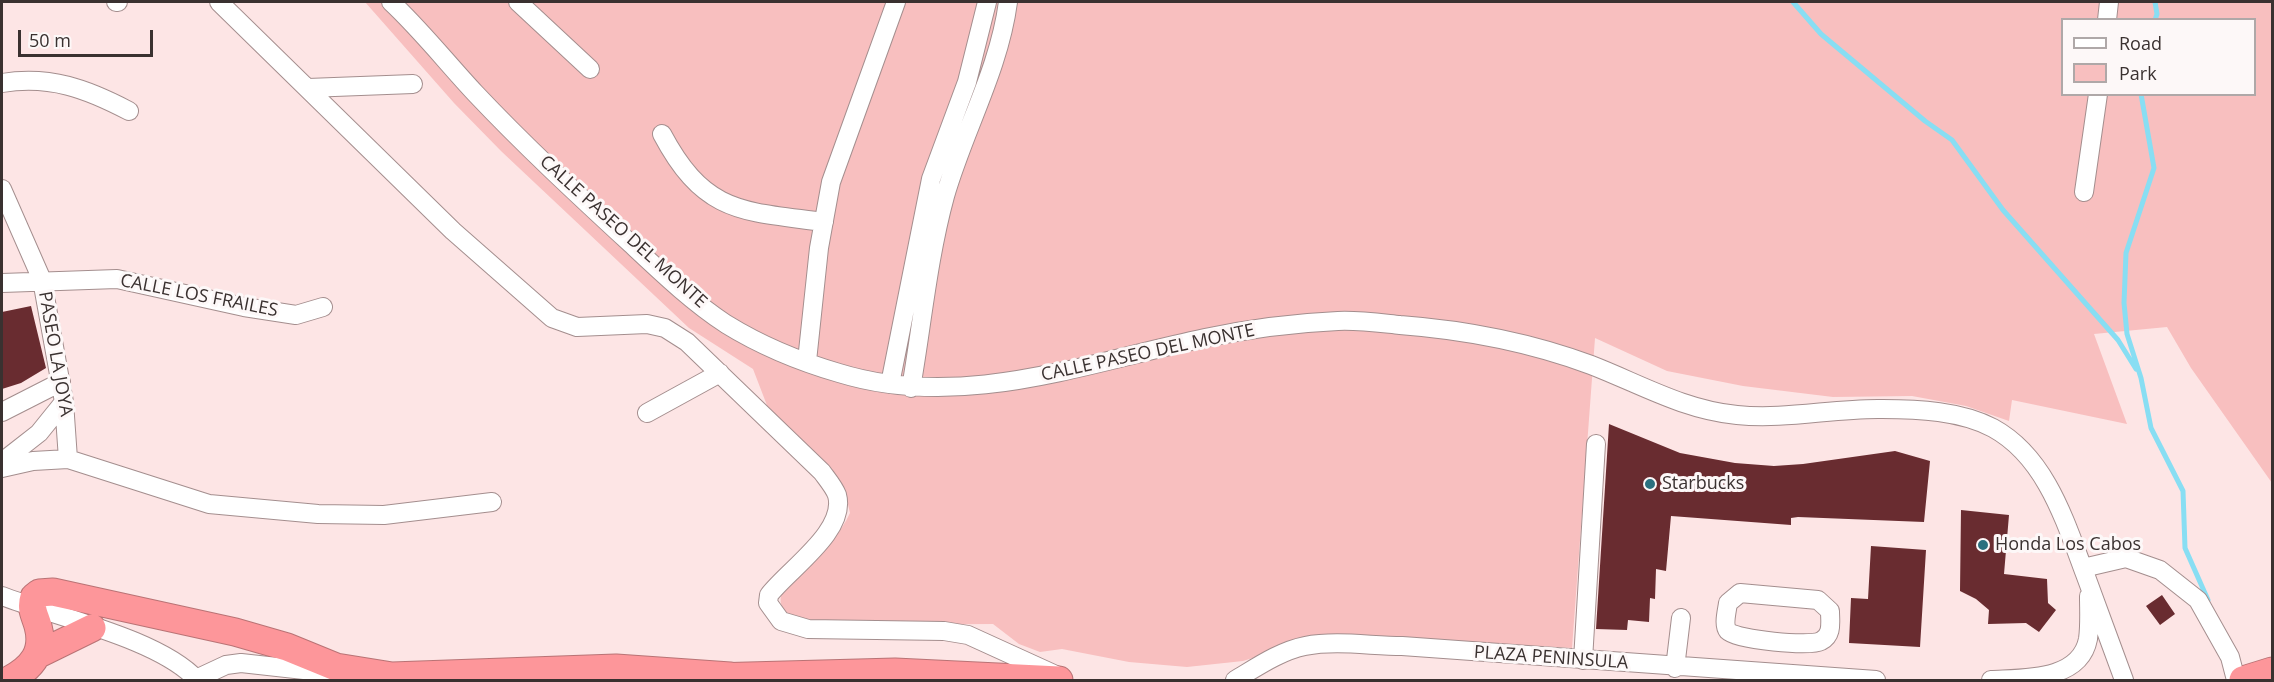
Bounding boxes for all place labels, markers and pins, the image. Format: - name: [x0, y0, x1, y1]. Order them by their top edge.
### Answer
- place label: Starbucks: [1662, 473, 1744, 495]
- marker: Starbucks: [1643, 477, 1657, 491]
- place label: Honda Los Cabos: [1995, 534, 2141, 556]
- marker: Honda Los Cabos: [1976, 538, 1990, 552]

